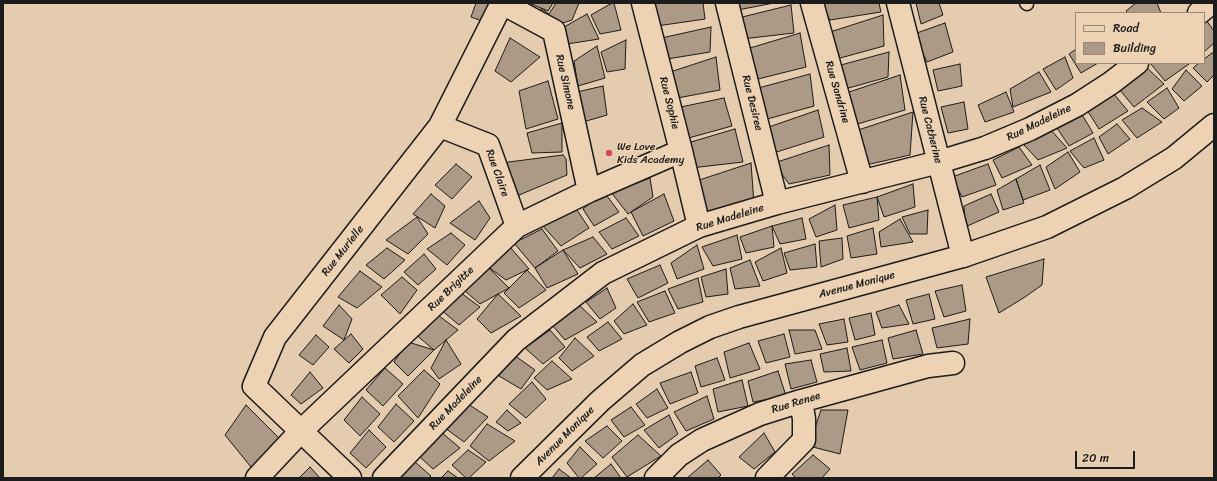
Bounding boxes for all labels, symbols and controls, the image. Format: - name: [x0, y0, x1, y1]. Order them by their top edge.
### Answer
- legend: [1075, 12, 1205, 64]
- text: Road: [1113, 17, 1139, 39]
- text: Building: [1113, 37, 1156, 59]
- street label: Rue Simone: [552, 53, 578, 111]
- street label: Rue Sandrine: [822, 59, 852, 125]
- street label: Rue Desiree: [739, 74, 765, 132]
- street label: Rue Sophie: [656, 75, 682, 131]
- street label: Rue Catherine: [915, 95, 945, 165]
- street label: Rue Madeleine: [1005, 102, 1073, 144]
- place label: We Love Kids Academy: [617, 140, 684, 166]
- street label: Rue Claire: [482, 148, 512, 198]
- marker: We Love Kids Academy: [604, 148, 614, 158]
- street label: Rue Madeleine: [695, 201, 765, 235]
- street label: Rue Murielle: [319, 223, 367, 279]
- street label: Rue Brigitte: [425, 264, 477, 314]
- street label: Avenue Monique: [817, 268, 897, 302]
- street label: Rue Madeleine: [427, 373, 485, 433]
- street label: Rue Renee: [770, 389, 822, 417]
- street label: Avenue Monique: [533, 404, 597, 468]
- scale bar: [1077, 443, 1137, 469]
- text: 20 m: [1082, 447, 1109, 469]

